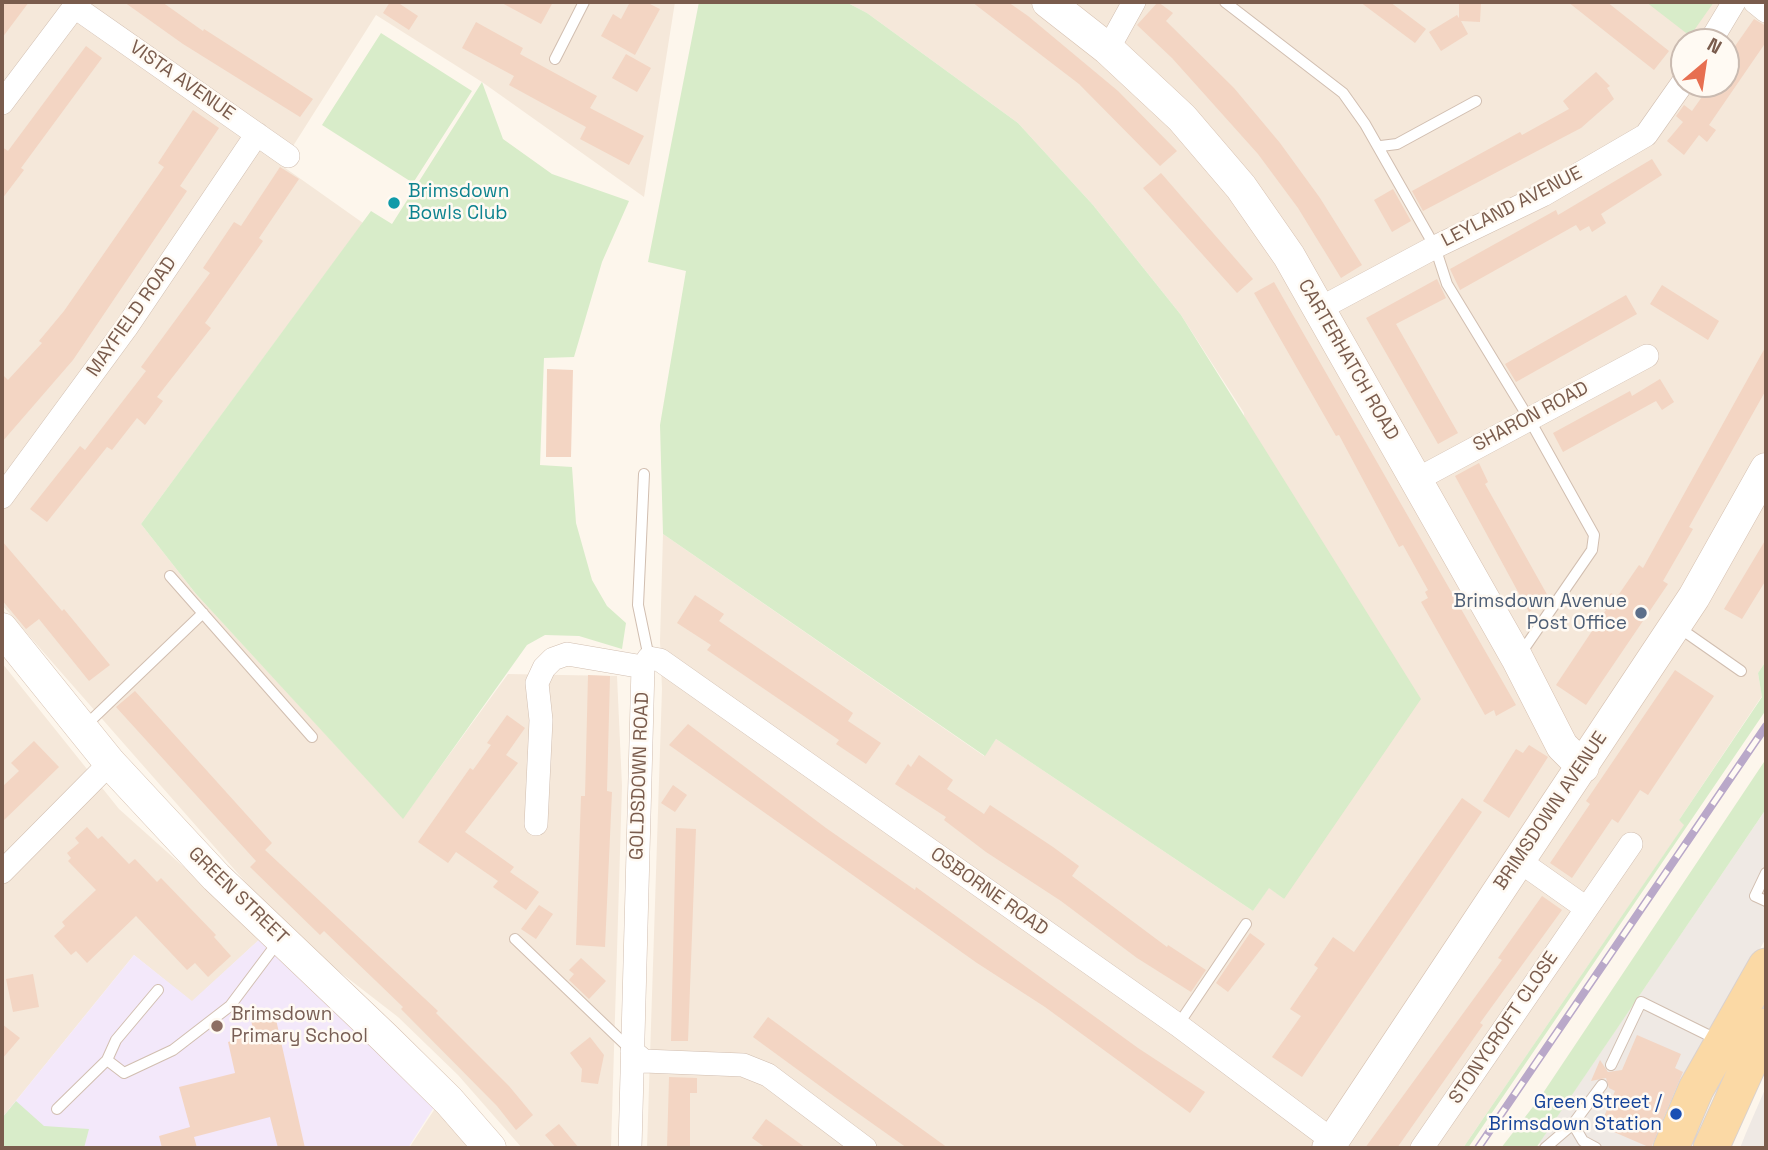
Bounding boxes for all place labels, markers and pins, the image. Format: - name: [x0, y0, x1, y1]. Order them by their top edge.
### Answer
- place label: Brimsdown Bowls Club: [408, 181, 509, 225]
- marker: Brimsdown Bowls Club: [386, 195, 402, 211]
- place label: Brimsdown Avenue Post Office: [1454, 591, 1627, 635]
- marker: Brimsdown Avenue Post Office: [1633, 605, 1649, 621]
- place label: Brimsdown Primary School: [231, 1004, 368, 1048]
- marker: Brimsdown Primary School: [209, 1018, 225, 1034]
- place label: Green Street / Brimsdown Station: [1488, 1092, 1662, 1136]
- marker: Green Street / Brimsdown Station: [1668, 1106, 1684, 1122]

